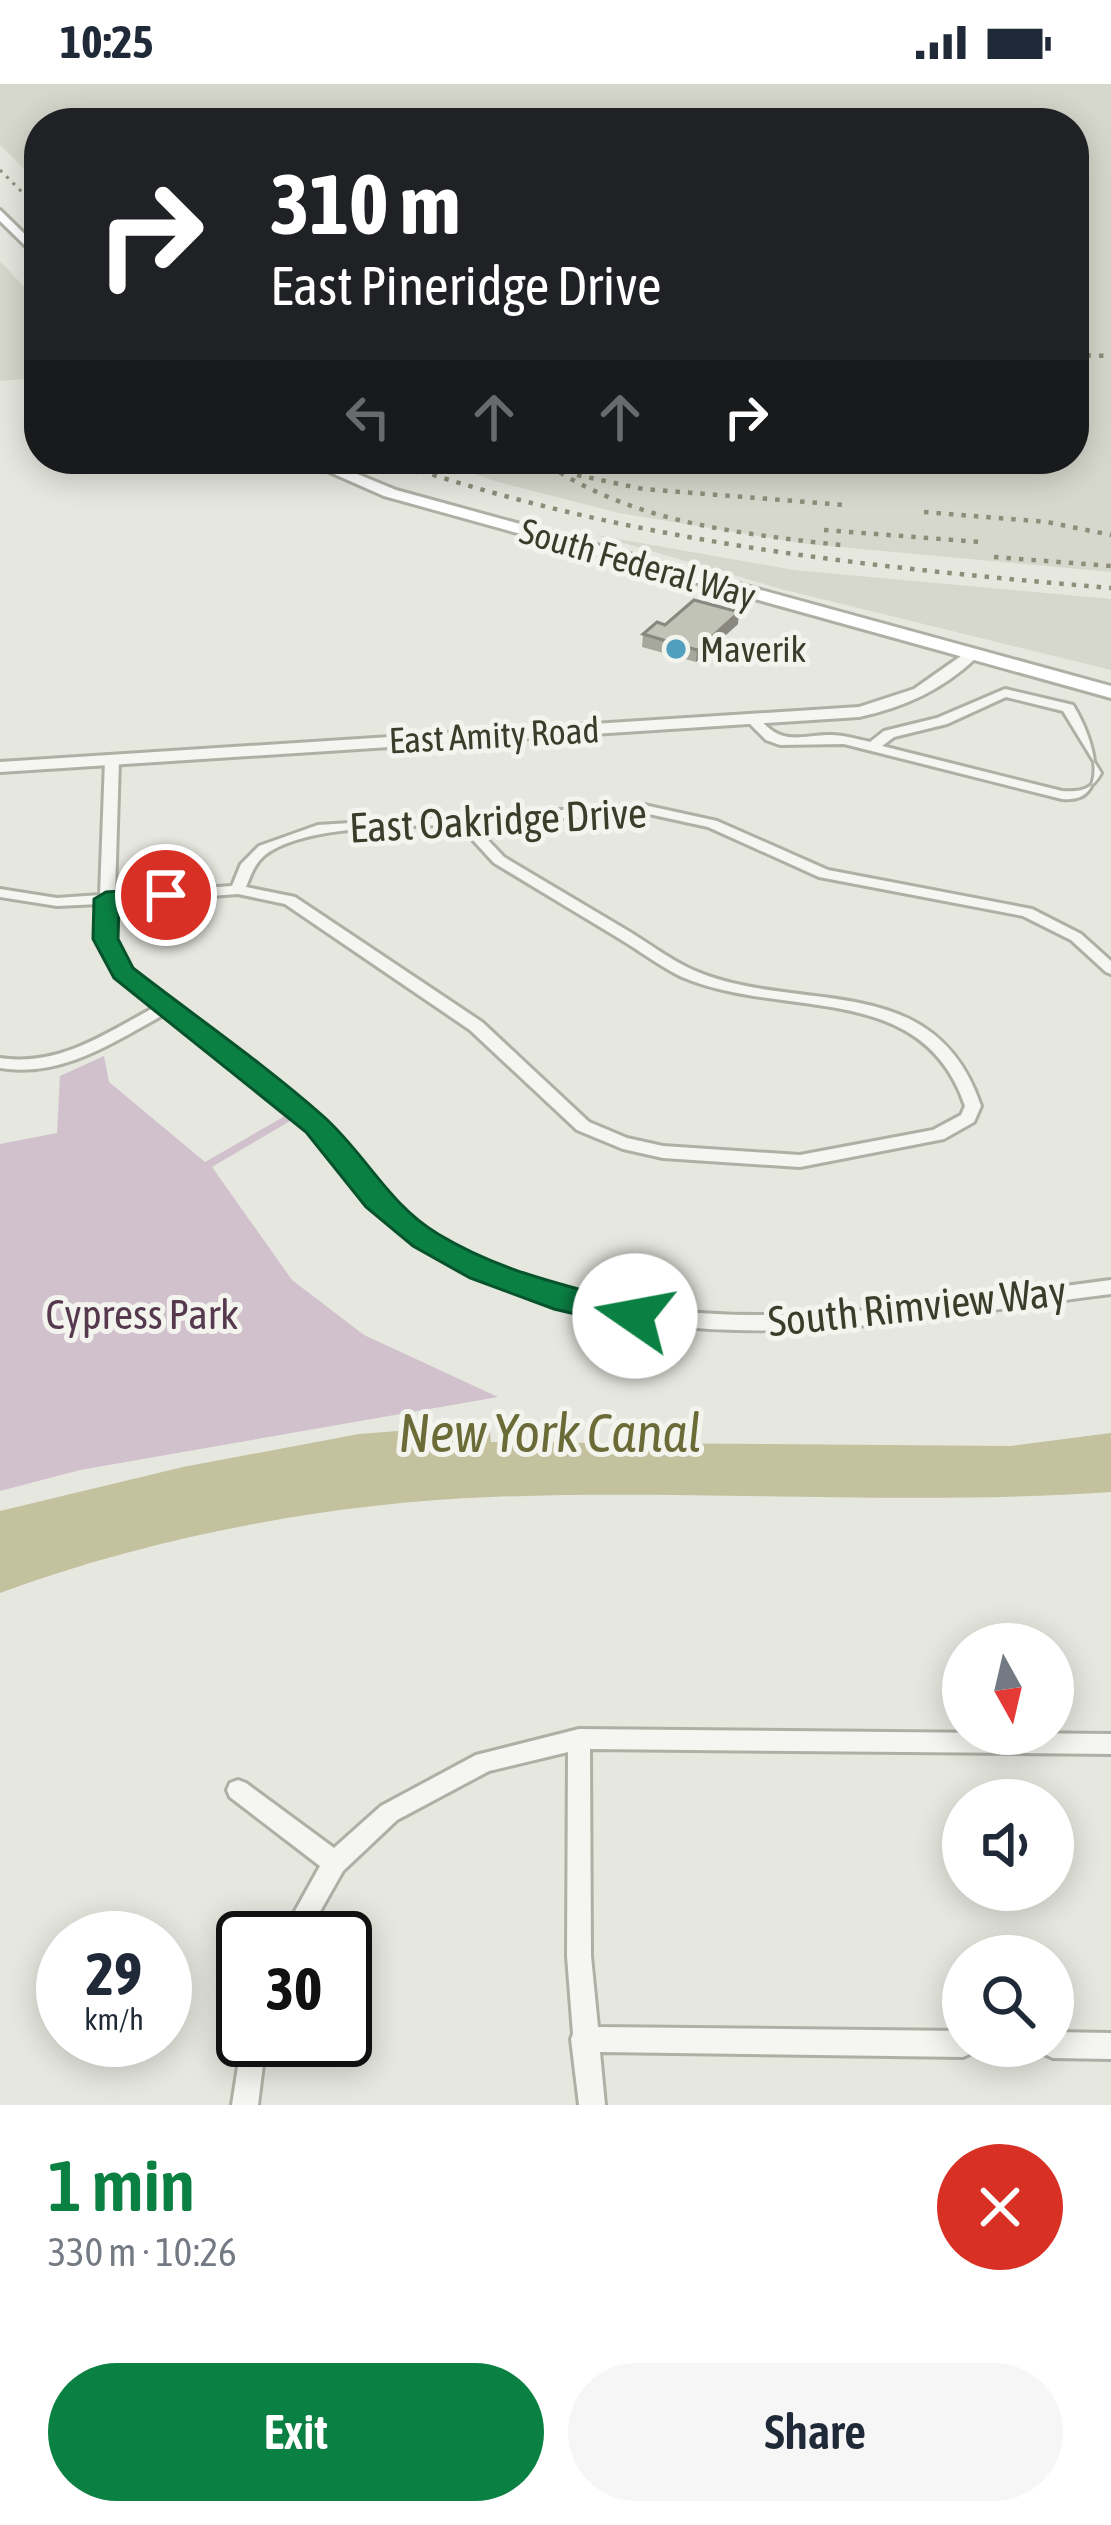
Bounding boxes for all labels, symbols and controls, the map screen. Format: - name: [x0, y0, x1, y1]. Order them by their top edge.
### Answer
- text: 10:25: [60, 16, 154, 68]
- icon: right: [72, 156, 228, 312]
- text: 310 m: [270, 156, 460, 252]
- text: East Pineridge Drive: [270, 255, 661, 316]
- icon: left: [335, 384, 401, 450]
- icon: ahead: [461, 384, 527, 450]
- icon: ahead: [587, 384, 653, 450]
- icon: right: [713, 384, 779, 450]
- street label: South Federal Way: [515, 509, 761, 617]
- place label: Maverik: [700, 628, 807, 670]
- marker: Maverik: [663, 636, 689, 662]
- street label: East Amity Road: [388, 709, 600, 761]
- street label: East Oakridge Drive: [348, 788, 648, 852]
- pin: [115, 844, 217, 946]
- icon: arrive: [133, 862, 199, 928]
- position arrow: [572, 1253, 698, 1379]
- street label: South Rimview Way: [766, 1266, 1068, 1346]
- park label: Cypress Park: [45, 1290, 239, 1338]
- water label: New York Canal: [398, 1402, 702, 1463]
- north arrow: [942, 1623, 1074, 1755]
- map controls: [942, 1623, 1074, 2067]
- button: sound: [942, 1779, 1074, 1911]
- speed limit sign: 30: [216, 1911, 372, 2067]
- button: search: [942, 1935, 1074, 2067]
- text: 29: [86, 1939, 142, 2008]
- text: km/h: [84, 2002, 144, 2036]
- text: 1 min: [48, 2144, 195, 2226]
- button: close: [937, 2144, 1063, 2270]
- text: 330 m · 10:26: [48, 2230, 237, 2274]
- button: Exit: [48, 2363, 544, 2501]
- button: Share: [568, 2363, 1063, 2501]

